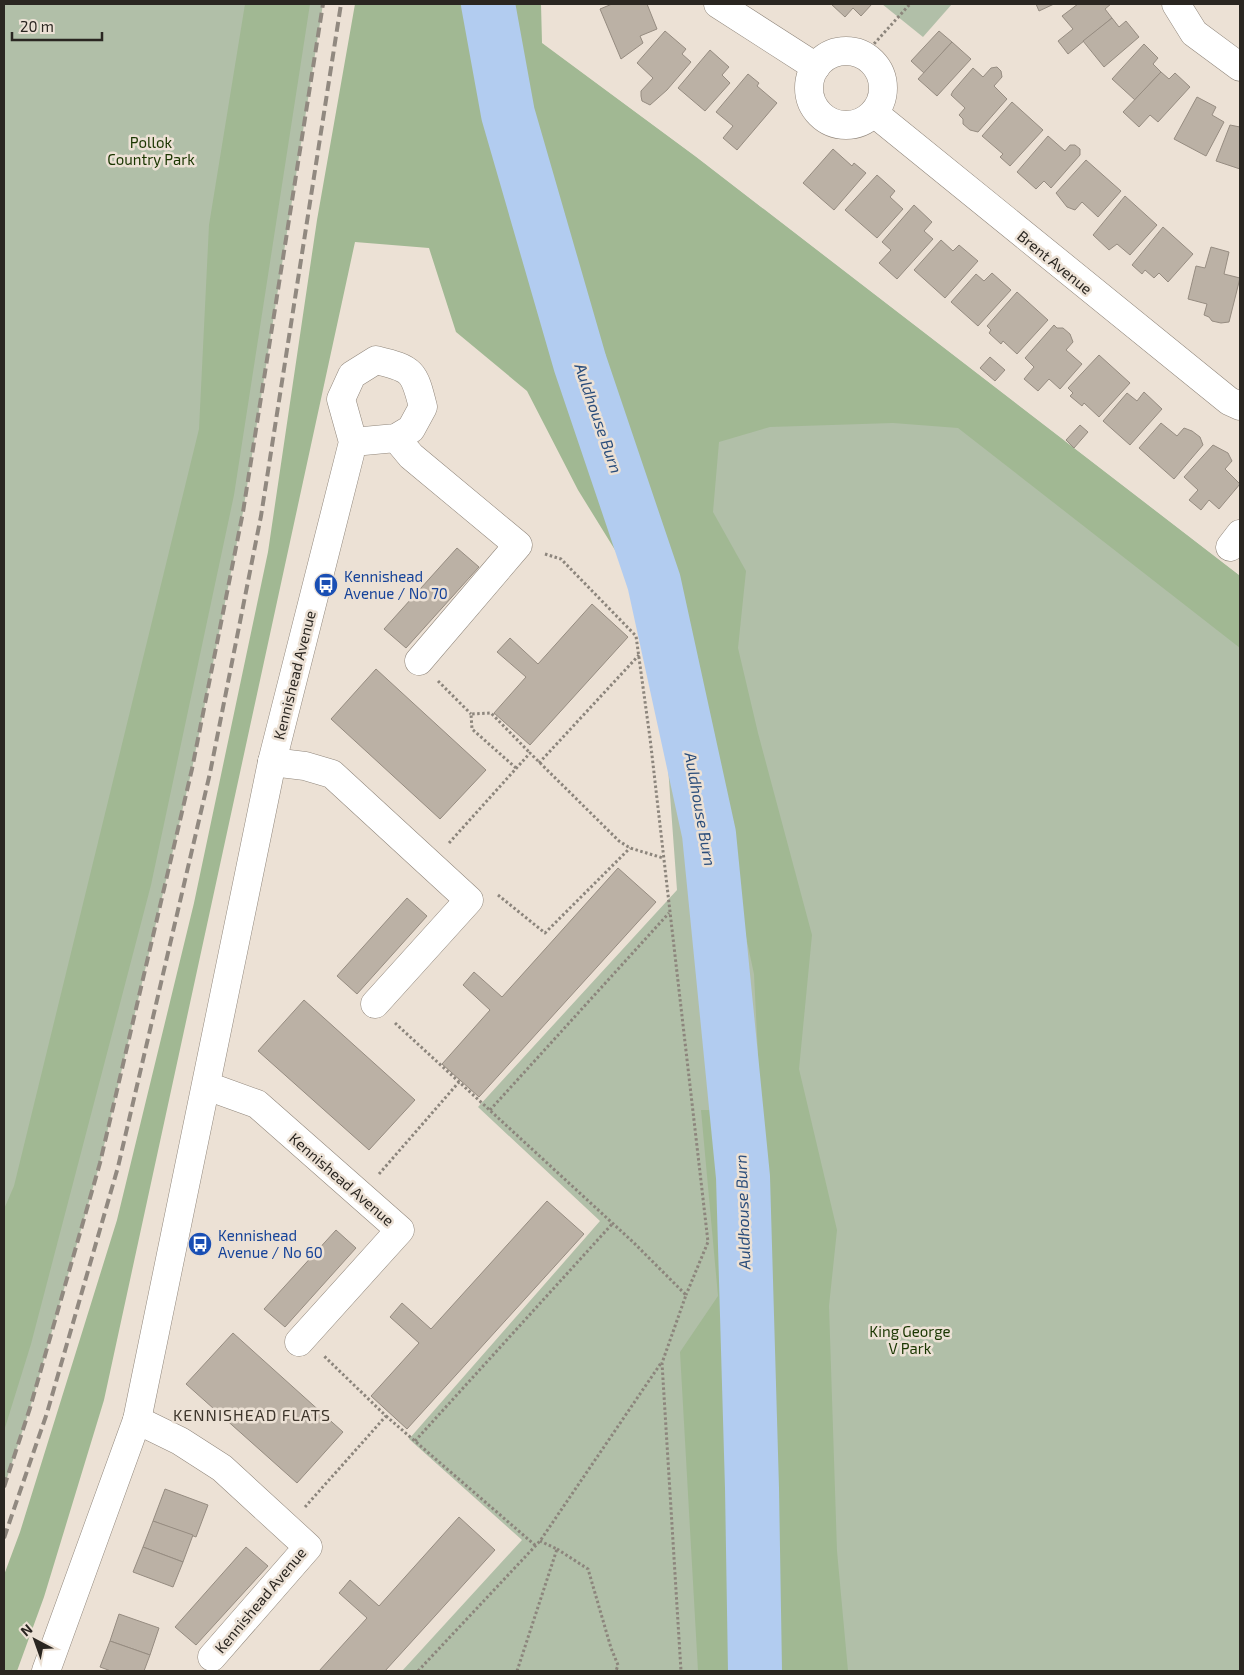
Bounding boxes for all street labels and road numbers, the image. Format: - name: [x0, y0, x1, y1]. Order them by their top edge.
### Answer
- street label: Brent Avenue: [1014, 226, 1096, 298]
- street label: Kennishead Avenue: [269, 609, 319, 741]
- street label: Kennishead Avenue: [286, 1129, 398, 1229]
- street label: Kennishead Avenue: [211, 1544, 309, 1656]

